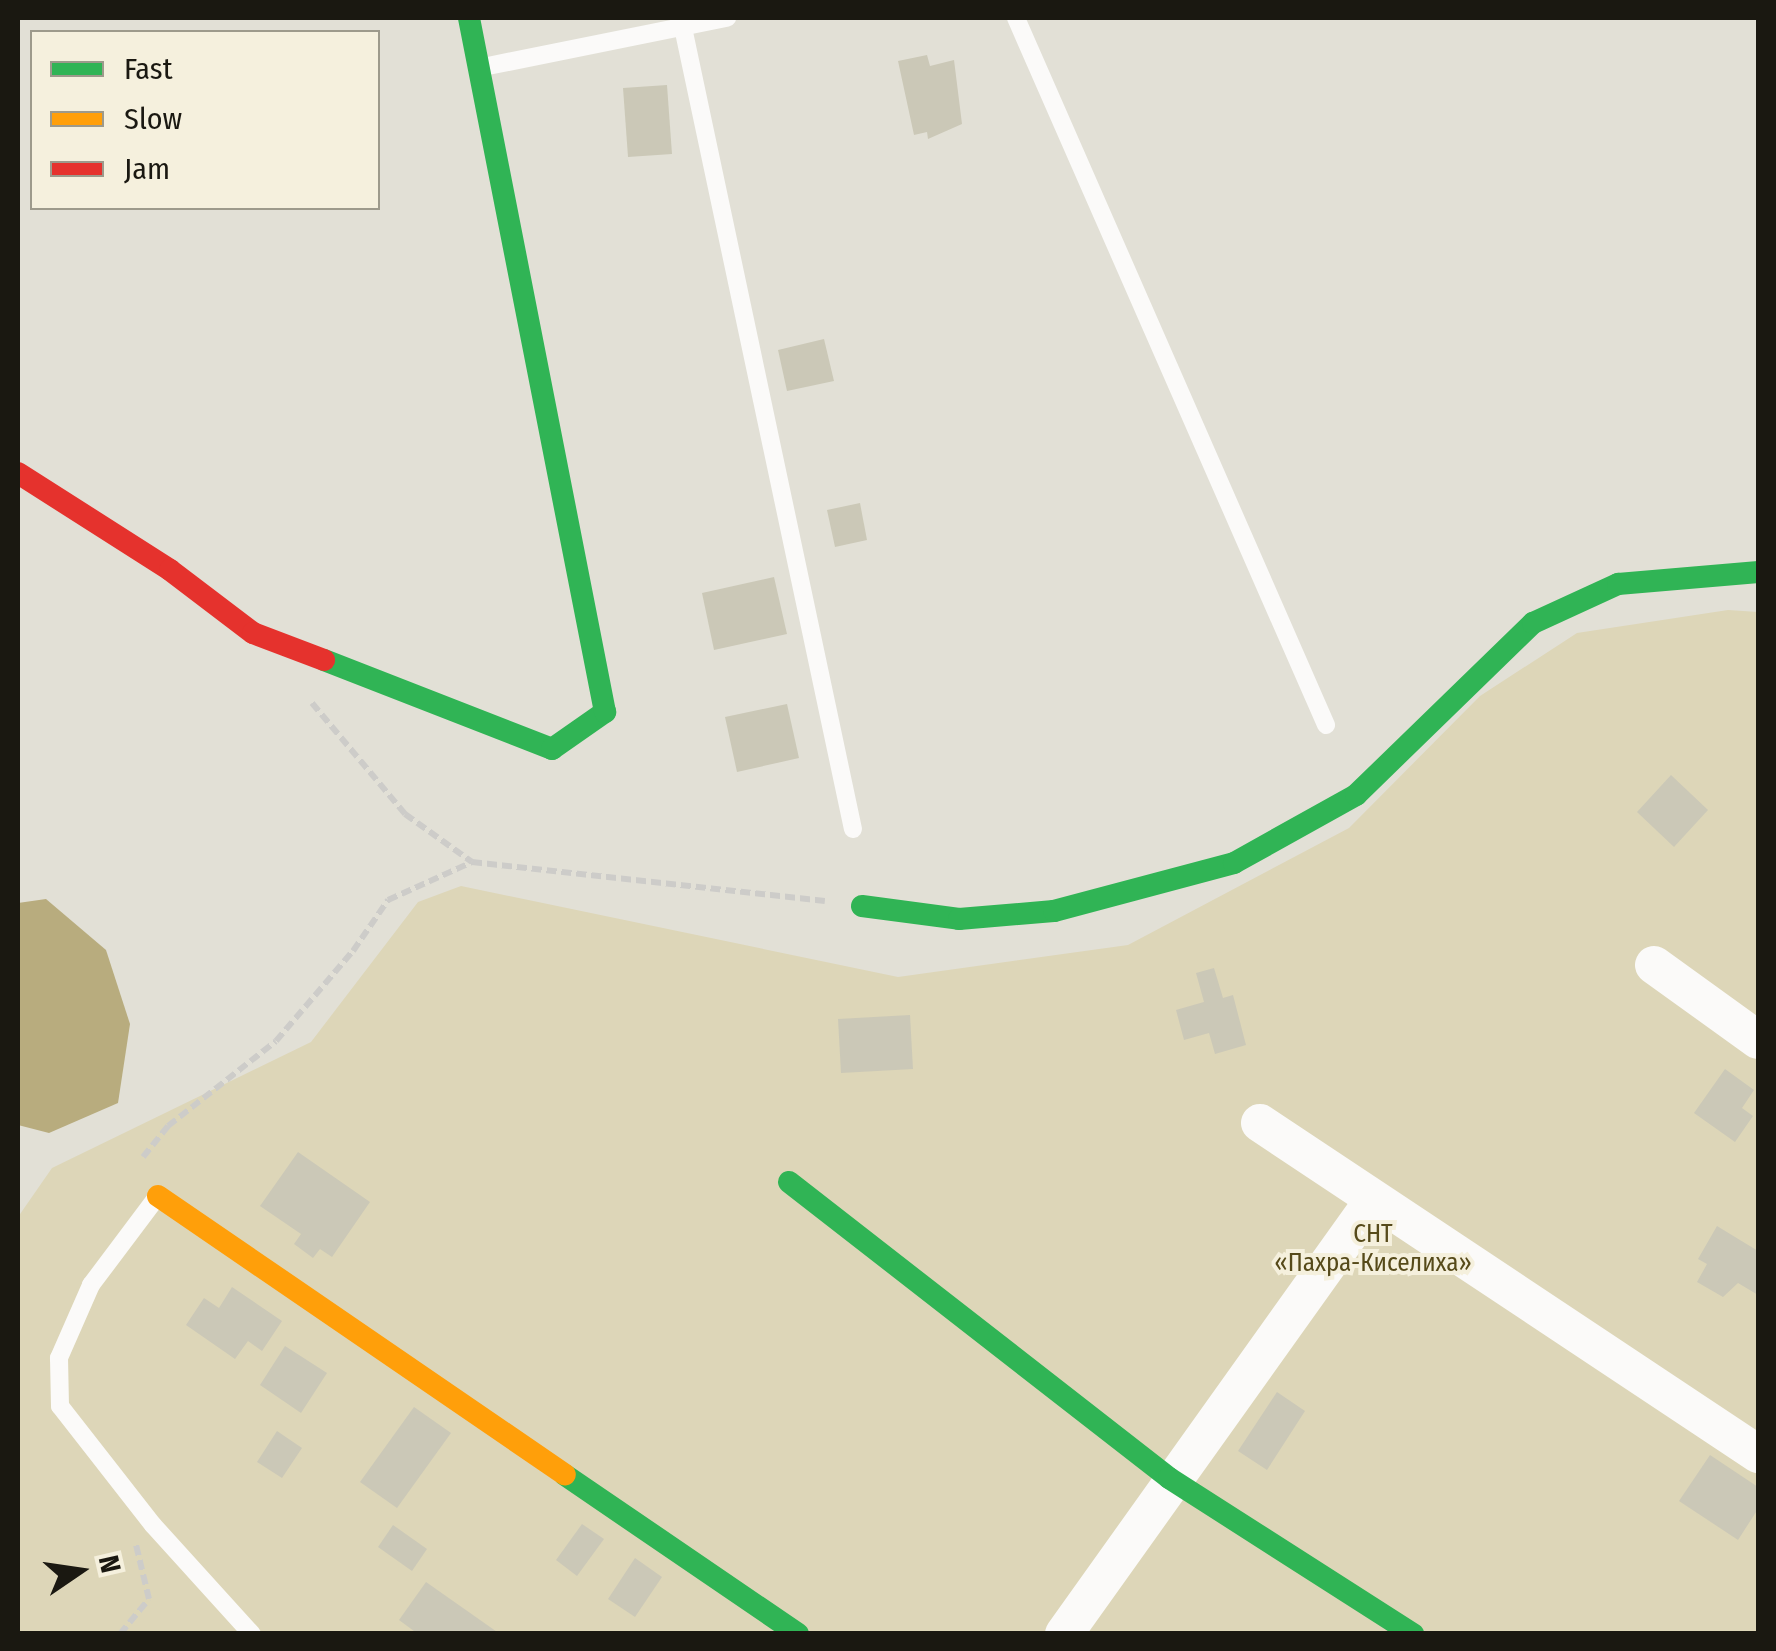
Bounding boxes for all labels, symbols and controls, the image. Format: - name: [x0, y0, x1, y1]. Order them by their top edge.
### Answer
- legend: [30, 30, 380, 210]
- text: Fast: [124, 51, 172, 87]
- text: Slow: [124, 101, 182, 137]
- text: Jam: [124, 151, 170, 187]
- park label: СНТ «Пахра-Киселиха»: [1274, 1220, 1472, 1279]
- north arrow: [30, 1521, 130, 1621]
- text: N: [92, 1552, 128, 1576]

